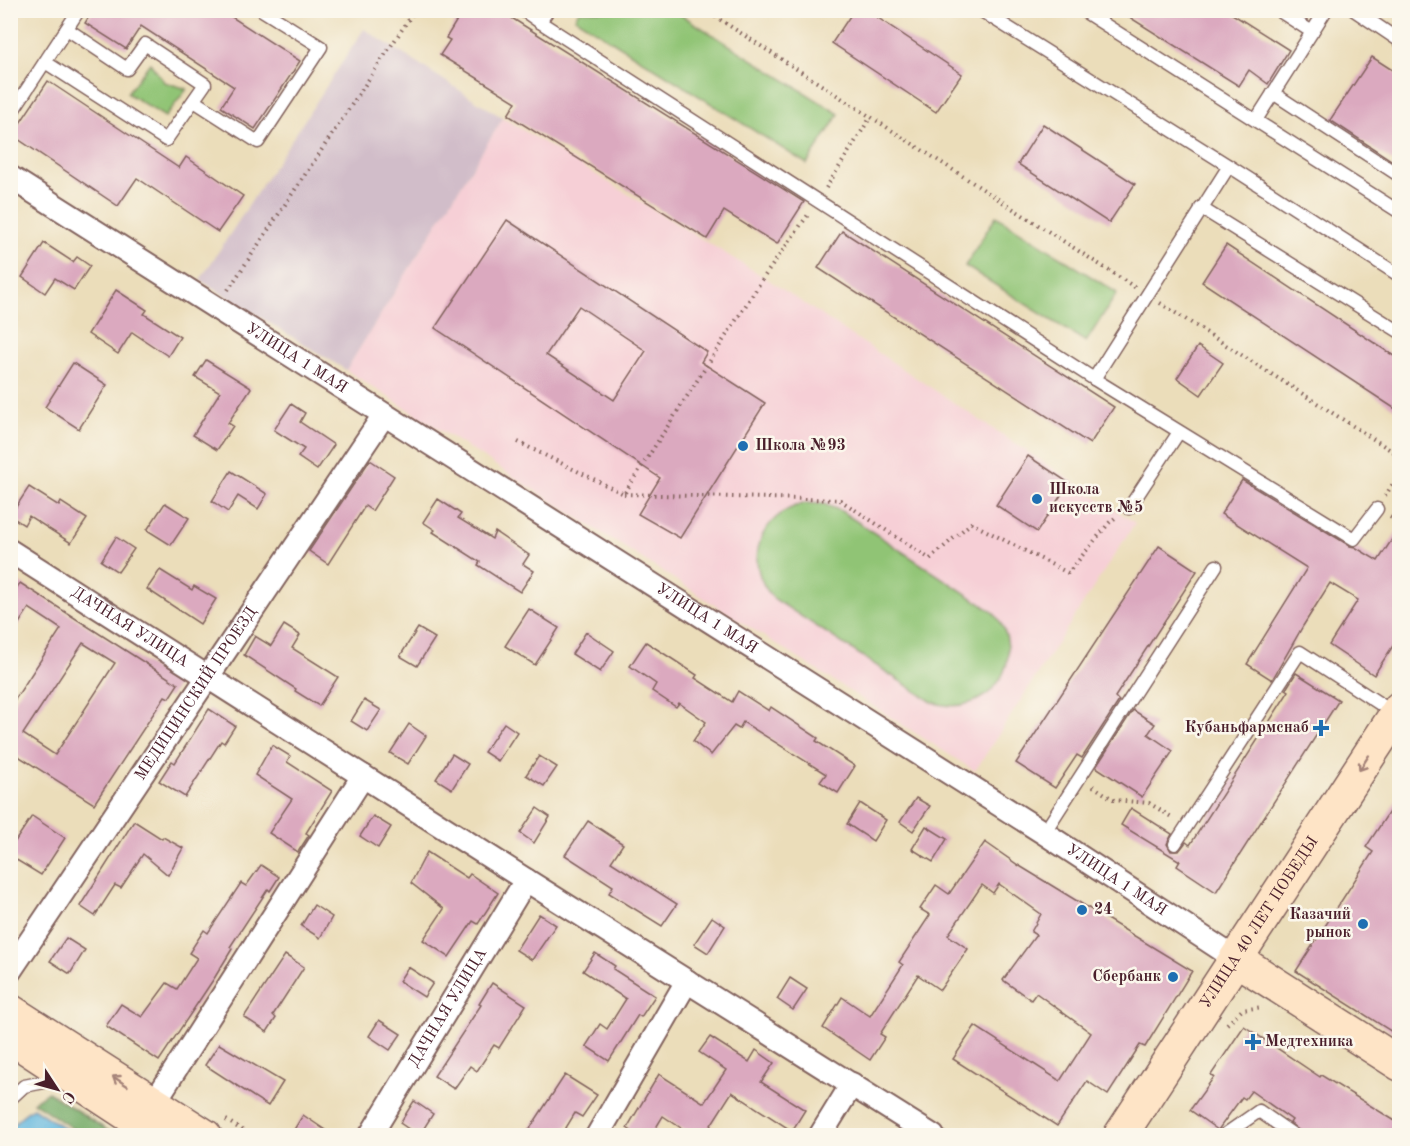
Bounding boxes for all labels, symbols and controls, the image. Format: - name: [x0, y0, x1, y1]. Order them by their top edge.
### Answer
- street label: УЛИЦА 1 МАЯ: [243, 321, 350, 397]
- place label: Школа №93: [755, 438, 846, 454]
- marker: Школа №93: [736, 439, 750, 453]
- place label: Школа искусств №5: [1049, 482, 1143, 516]
- marker: Школа искусств №5: [1030, 492, 1044, 506]
- street label: УЛИЦА 1 МАЯ: [653, 581, 760, 657]
- street label: ДАЧНАЯ УЛИЦА: [68, 584, 191, 671]
- street label: МЕДИЦИНСКИЙ ПРОЕЗД: [133, 604, 260, 783]
- place label: Кубаньфармснаб: [1184, 720, 1309, 736]
- marker: Кубаньфармснаб: [1314, 721, 1328, 735]
- one-way arrow: [1358, 754, 1370, 771]
- street label: УЛИЦА 40 ЛЕТ ПОБЕДЫ: [1198, 834, 1322, 1011]
- street label: УЛИЦА 1 МАЯ: [1063, 842, 1169, 919]
- place label: 24: [1094, 902, 1113, 918]
- marker: 24: [1075, 903, 1089, 917]
- place label: Казачий рынок: [1289, 907, 1352, 941]
- marker: Казачий рынок: [1356, 917, 1370, 931]
- street label: ДАЧНАЯ УЛИЦА: [406, 946, 490, 1070]
- place label: Сбербанк: [1092, 969, 1162, 985]
- marker: Сбербанк: [1166, 970, 1180, 984]
- place label: Медтехника: [1265, 1034, 1353, 1050]
- marker: Медтехника: [1246, 1035, 1260, 1049]
- north arrow: [27, 1059, 87, 1119]
- one-way arrow: [112, 1075, 129, 1087]
- text: С: [58, 1088, 77, 1106]

